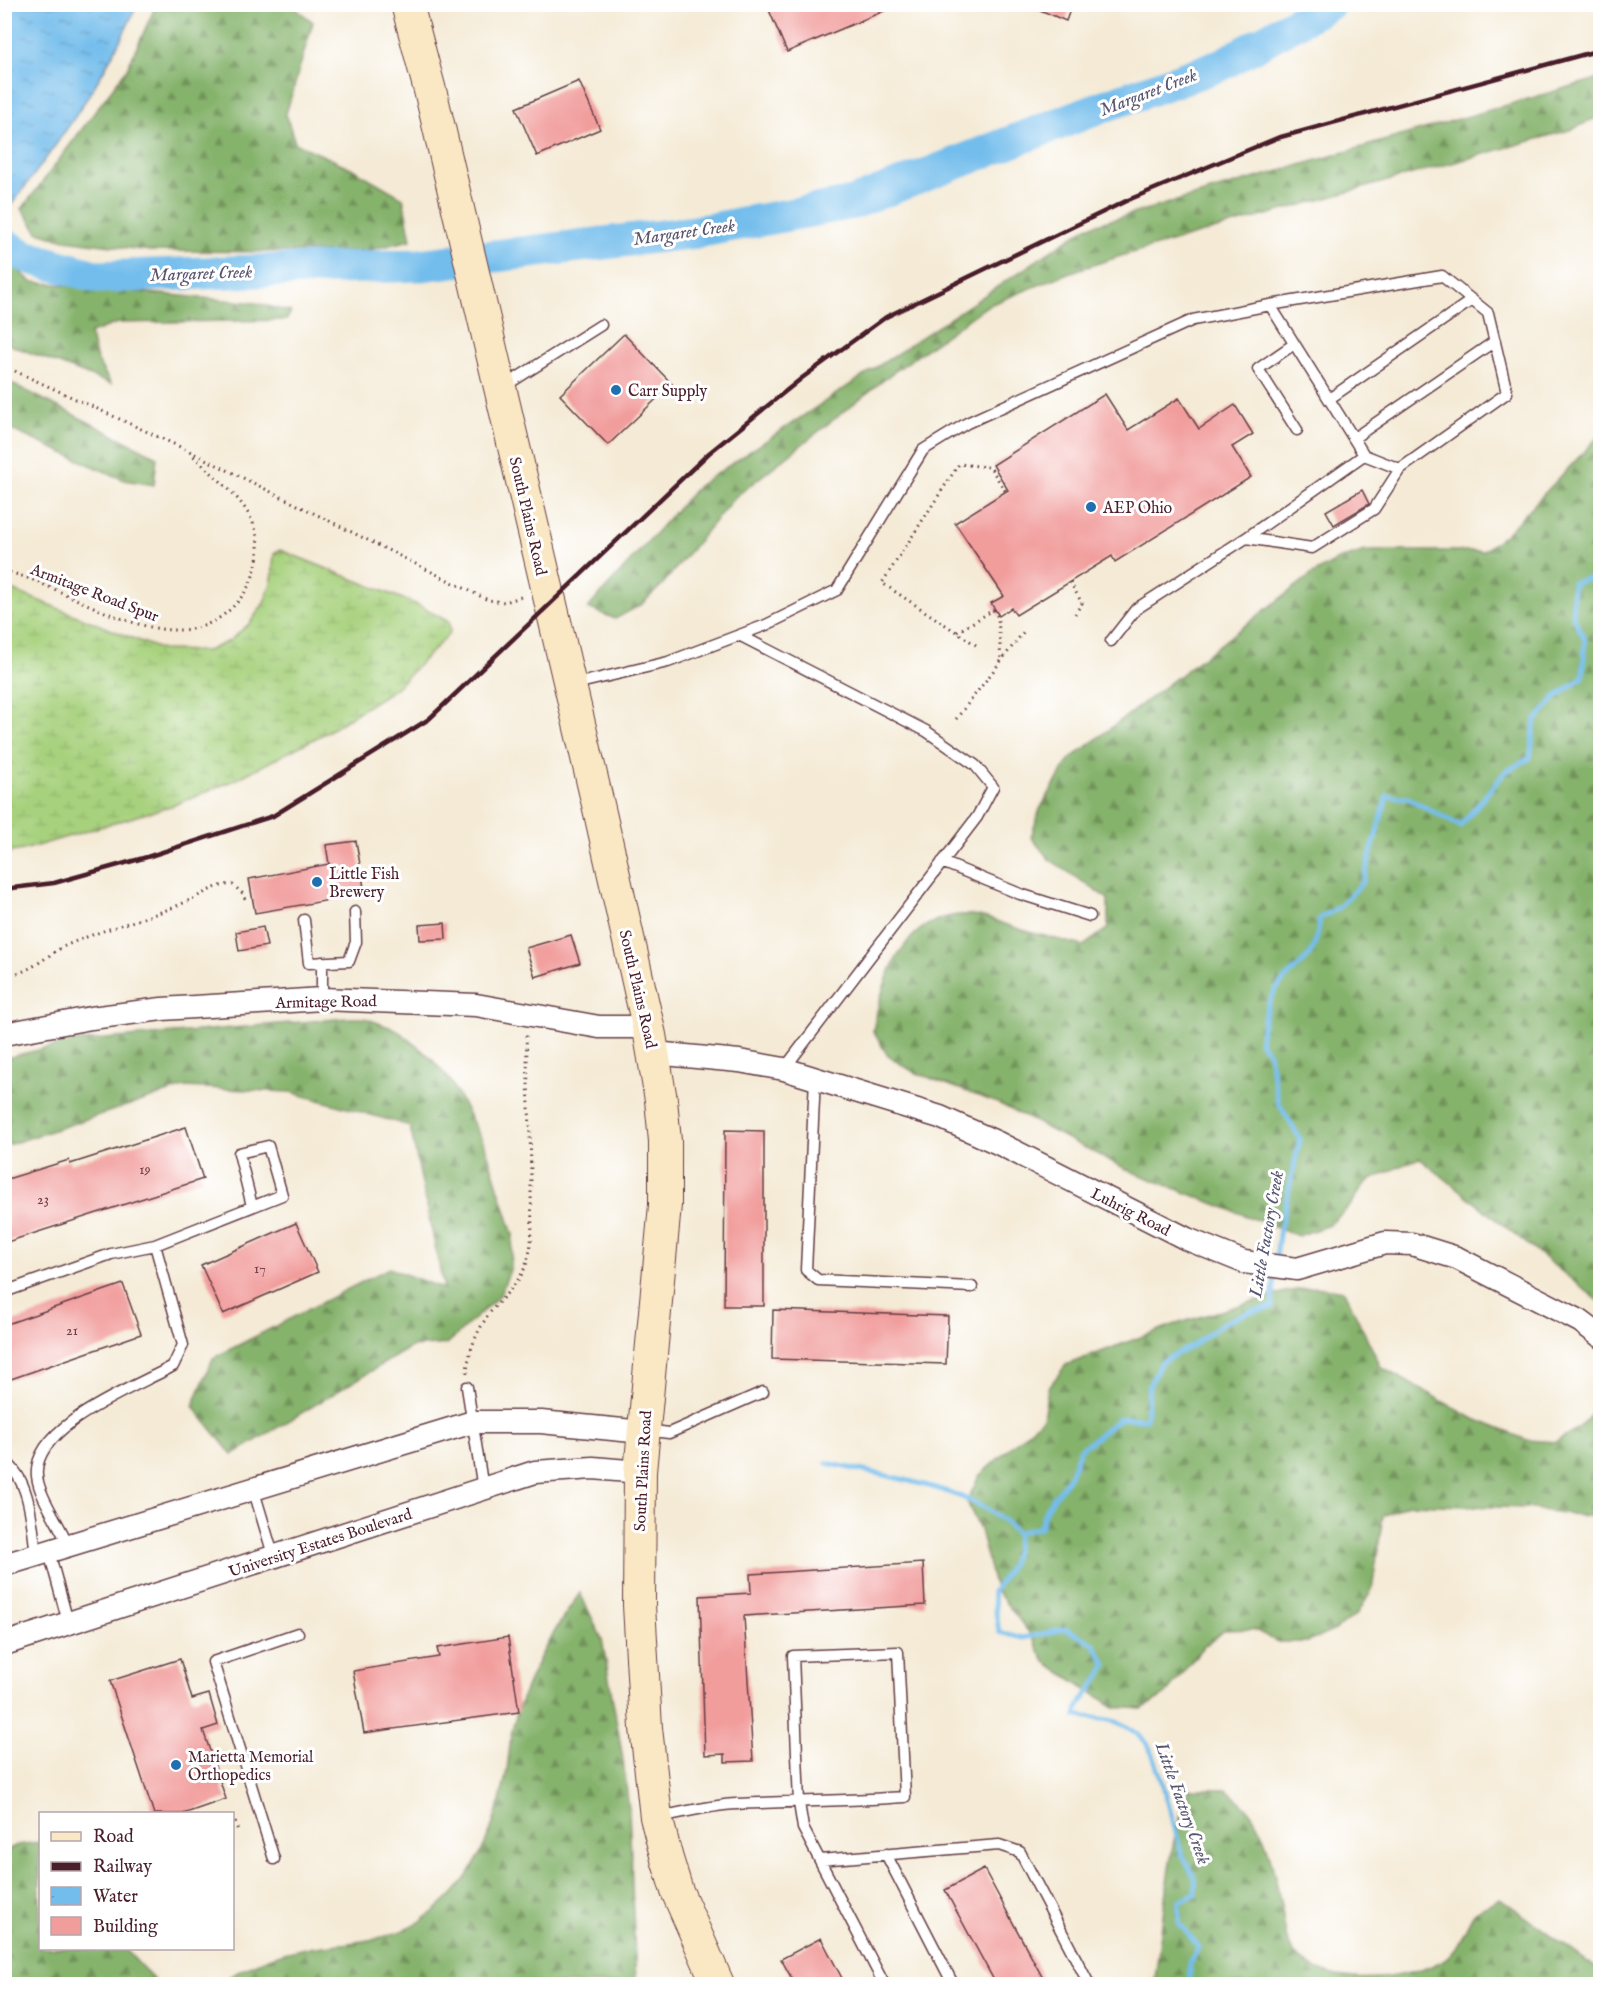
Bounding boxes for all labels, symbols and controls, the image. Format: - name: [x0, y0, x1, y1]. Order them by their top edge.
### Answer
- water label: Margaret Creek: [1097, 64, 1201, 123]
- water label: Margaret Creek: [632, 215, 737, 252]
- water label: Margaret Creek: [149, 261, 253, 288]
- place label: Carr Supply: [628, 382, 708, 402]
- marker: Carr Supply: [609, 383, 623, 397]
- street label: South Plains Road: [504, 455, 551, 578]
- place label: AEP Ohio: [1102, 499, 1173, 519]
- marker: AEP Ohio: [1084, 500, 1098, 514]
- street label: Armitage Road Spur: [26, 560, 161, 628]
- place label: Little Fish Brewery: [329, 865, 400, 903]
- marker: Little Fish Brewery: [310, 875, 324, 889]
- street label: South Plains Road: [614, 928, 661, 1051]
- street label: Armitage Road: [274, 992, 377, 1014]
- house number: 19: [139, 1161, 151, 1179]
- water label: Little Factory Creek: [1245, 1169, 1290, 1301]
- street label: Luhrig Road: [1087, 1184, 1174, 1242]
- house number: 23: [37, 1191, 49, 1209]
- house number: 17: [254, 1260, 266, 1278]
- house number: 21: [66, 1322, 78, 1340]
- street label: South Plains Road: [631, 1410, 657, 1532]
- street label: University Estates Boulevard: [227, 1505, 415, 1583]
- water label: Little Factory Creek: [1148, 1738, 1214, 1868]
- place label: Marietta Memorial Orthopedics: [188, 1748, 314, 1786]
- marker: Marietta Memorial Orthopedics: [169, 1758, 183, 1772]
- legend: [39, 1812, 234, 1950]
- text: Road: [93, 1826, 134, 1849]
- text: Railway: [93, 1856, 152, 1879]
- text: Water: [93, 1886, 138, 1909]
- text: Building: [93, 1916, 158, 1939]

